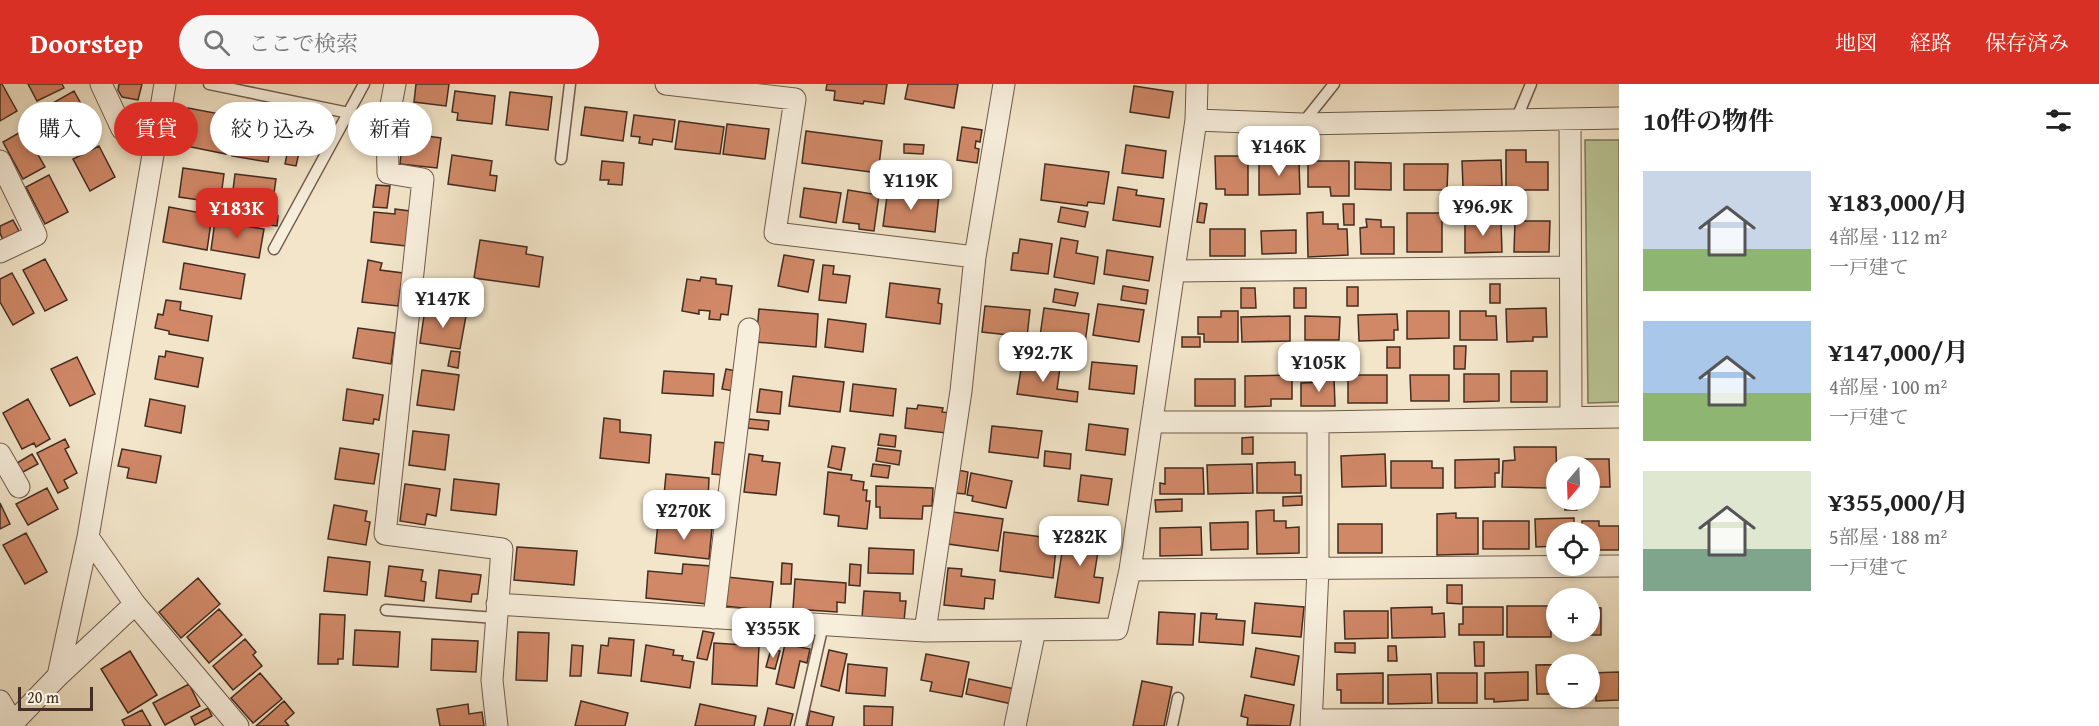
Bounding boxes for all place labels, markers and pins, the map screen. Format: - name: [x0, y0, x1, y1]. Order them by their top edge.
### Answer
- pin: ¥146K: [1237, 126, 1321, 177]
- pin: ¥119K: [869, 160, 953, 211]
- pin: ¥96.9K: [1434, 186, 1532, 237]
- pin: ¥183K: [195, 188, 279, 239]
- pin: ¥147K: [401, 278, 485, 329]
- pin: ¥92.7K: [994, 332, 1092, 383]
- pin: ¥105K: [1277, 342, 1361, 393]
- pin: ¥270K: [642, 490, 726, 541]
- pin: ¥282K: [1038, 516, 1122, 567]
- pin: ¥355K: [731, 608, 815, 659]

